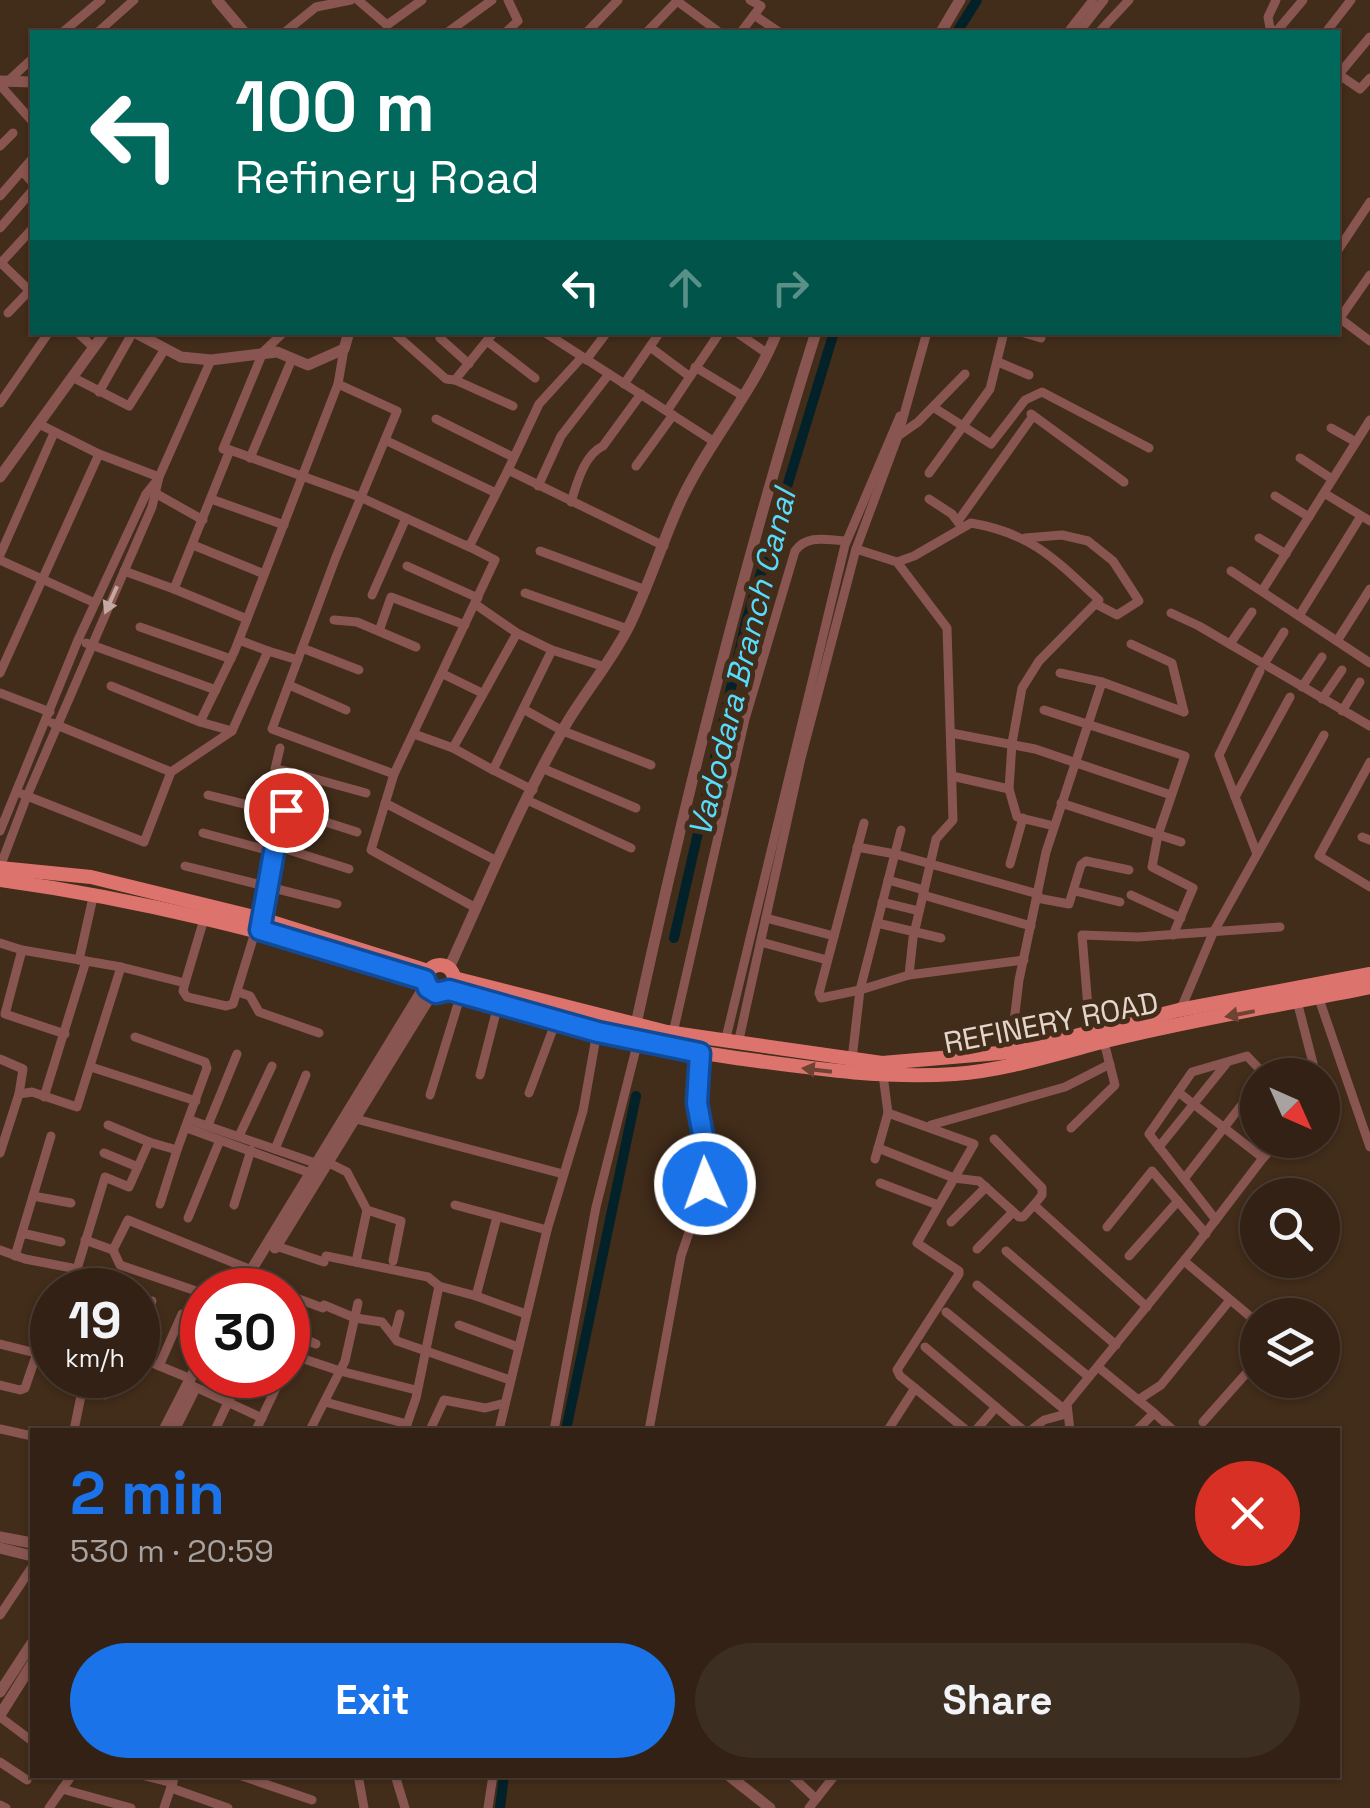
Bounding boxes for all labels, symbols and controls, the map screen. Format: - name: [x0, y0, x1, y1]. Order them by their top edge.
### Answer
- text: 100 m: [235, 62, 435, 151]
- icon: left: [70, 70, 200, 200]
- text: Refinery Road: [235, 149, 540, 206]
- icon: left: [553, 260, 608, 315]
- icon: ahead: [658, 260, 713, 315]
- icon: right: [763, 260, 818, 315]
- water label: Vadodara Branch Canal: [679, 482, 805, 841]
- one-way arrow: [103, 585, 119, 615]
- pin: [244, 768, 329, 853]
- icon: arrive: [259, 783, 314, 838]
- street label: REFINERY ROAD: [940, 983, 1162, 1062]
- one-way arrow: [1224, 1006, 1255, 1022]
- north arrow: [1240, 1058, 1340, 1158]
- map controls: [1240, 1058, 1340, 1398]
- one-way arrow: [801, 1062, 832, 1078]
- position arrow: [653, 1132, 757, 1236]
- button: search: [1240, 1178, 1340, 1278]
- speed limit sign: 30: [180, 1268, 310, 1398]
- text: 19: [68, 1289, 122, 1353]
- button: layers: [1240, 1298, 1340, 1398]
- text: km/h: [65, 1342, 125, 1374]
- text: 2 min: [70, 1455, 225, 1532]
- button: close: [1195, 1461, 1300, 1566]
- text: 530 m · 20:59: [70, 1531, 274, 1571]
- button: Exit: [70, 1643, 675, 1758]
- button: Share: [695, 1643, 1300, 1758]

